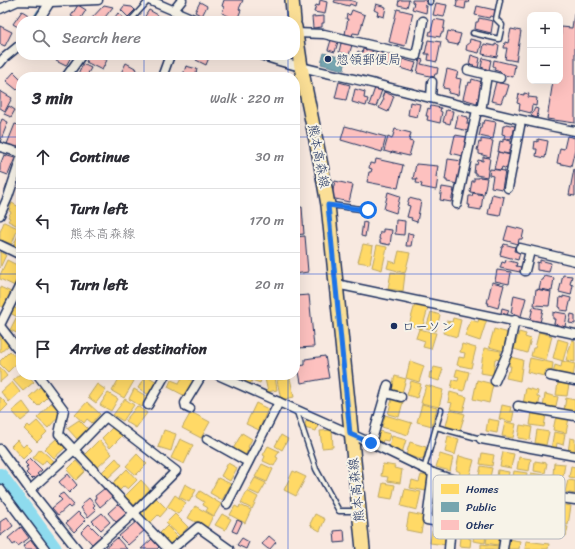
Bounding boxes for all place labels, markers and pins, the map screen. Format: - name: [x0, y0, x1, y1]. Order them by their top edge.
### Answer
- place label: 惣領郵便局: [336, 48, 401, 71]
- marker: 惣領郵便局: [323, 54, 333, 64]
- place label: ローソン: [402, 315, 454, 338]
- marker: ローソン: [389, 321, 399, 331]

